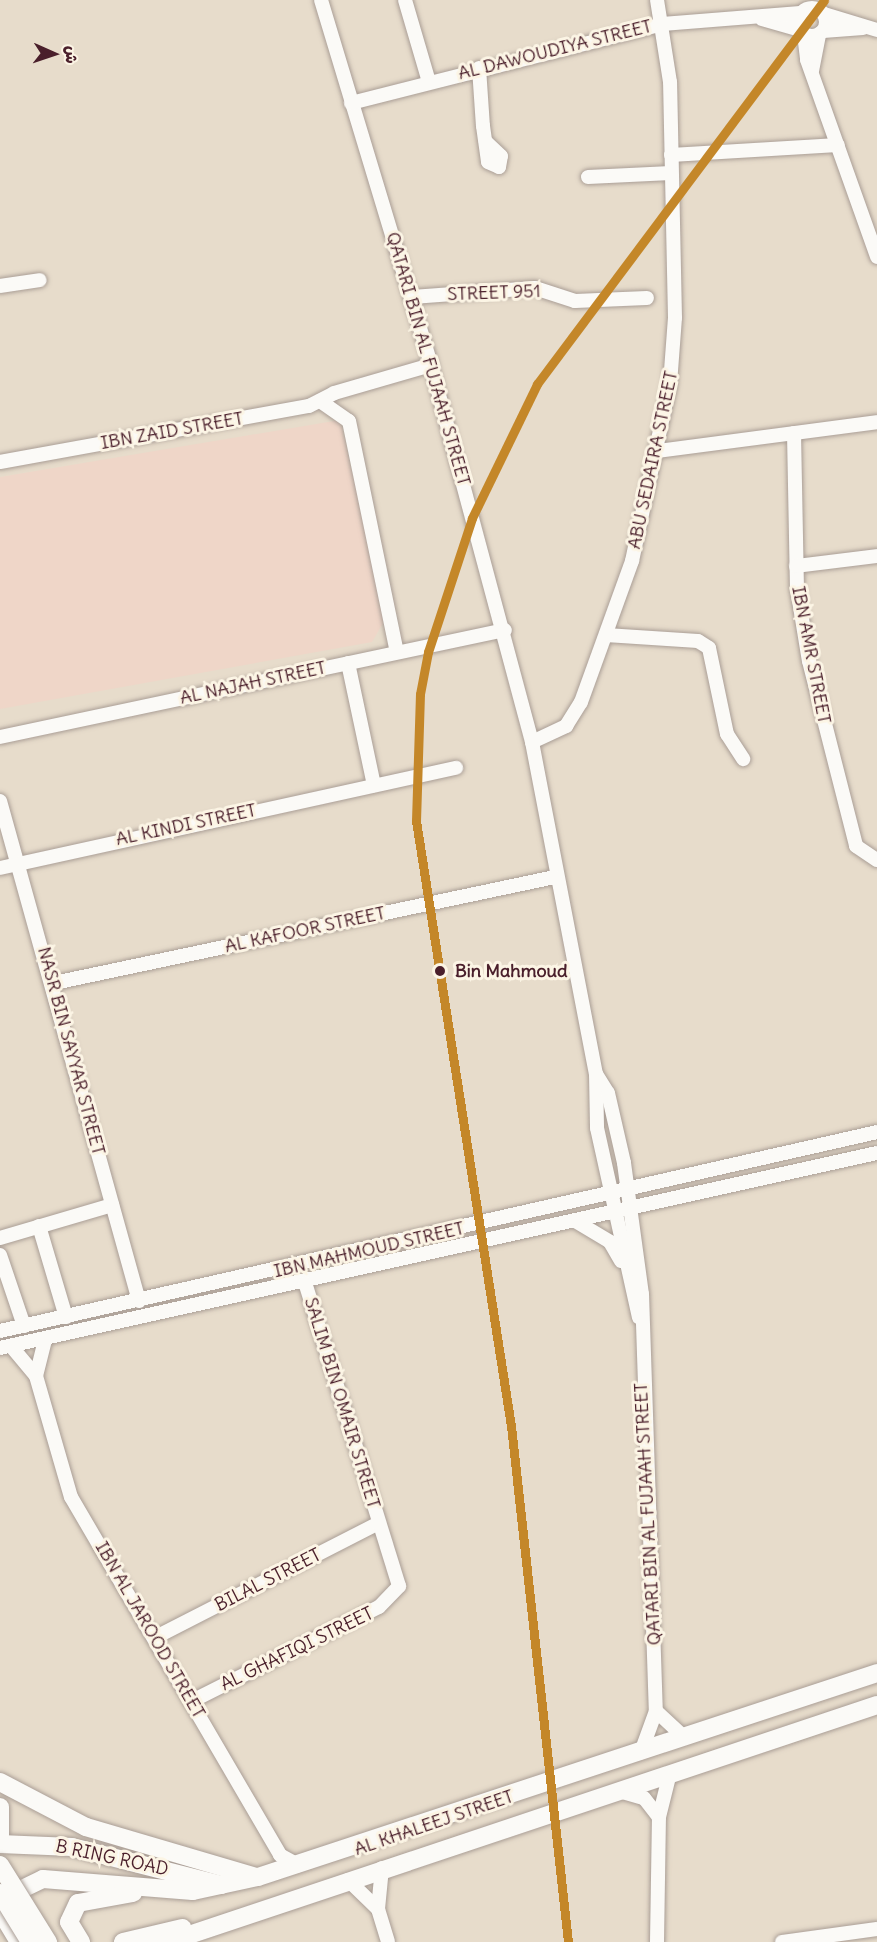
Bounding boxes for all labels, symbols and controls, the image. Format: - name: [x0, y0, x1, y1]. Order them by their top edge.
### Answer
- street label: AL DAWOUDIYA STREET: [456, 15, 654, 85]
- north arrow: [24, 24, 84, 84]
- text: ش: [62, 46, 82, 64]
- street label: QATARI BIN AL FUJAAH STREET: [381, 230, 475, 488]
- street label: STREET 951: [447, 281, 541, 305]
- street label: ABU SEDAIRA STREET: [624, 369, 682, 551]
- street label: IBN ZAID STREET: [99, 408, 245, 454]
- street label: IBN AMR STREET: [787, 584, 835, 726]
- street label: AL NAJAH STREET: [178, 657, 328, 709]
- street label: AL KINDI STREET: [114, 800, 258, 850]
- street label: AL KAFOOR STREET: [223, 902, 387, 958]
- street label: NASR BIN SAYYAR STREET: [33, 945, 109, 1157]
- place label: Bin Mahmoud: [455, 960, 568, 982]
- marker: Bin Mahmoud: [430, 961, 450, 981]
- street label: IBN MAHMOUD STREET: [272, 1218, 466, 1282]
- street label: SALIM BIN OMAIR STREET: [300, 1295, 384, 1511]
- street label: QATARI BIN AL FUJAAH STREET: [630, 1382, 666, 1646]
- street label: IBN AL JAROOD STREET: [91, 1538, 209, 1722]
- street label: BILAL STREET: [211, 1544, 325, 1616]
- street label: AL GHAFIQI STREET: [217, 1603, 377, 1695]
- street label: AL KHALEEJ STREET: [352, 1786, 516, 1860]
- street label: B RING ROAD: [54, 1836, 170, 1880]

